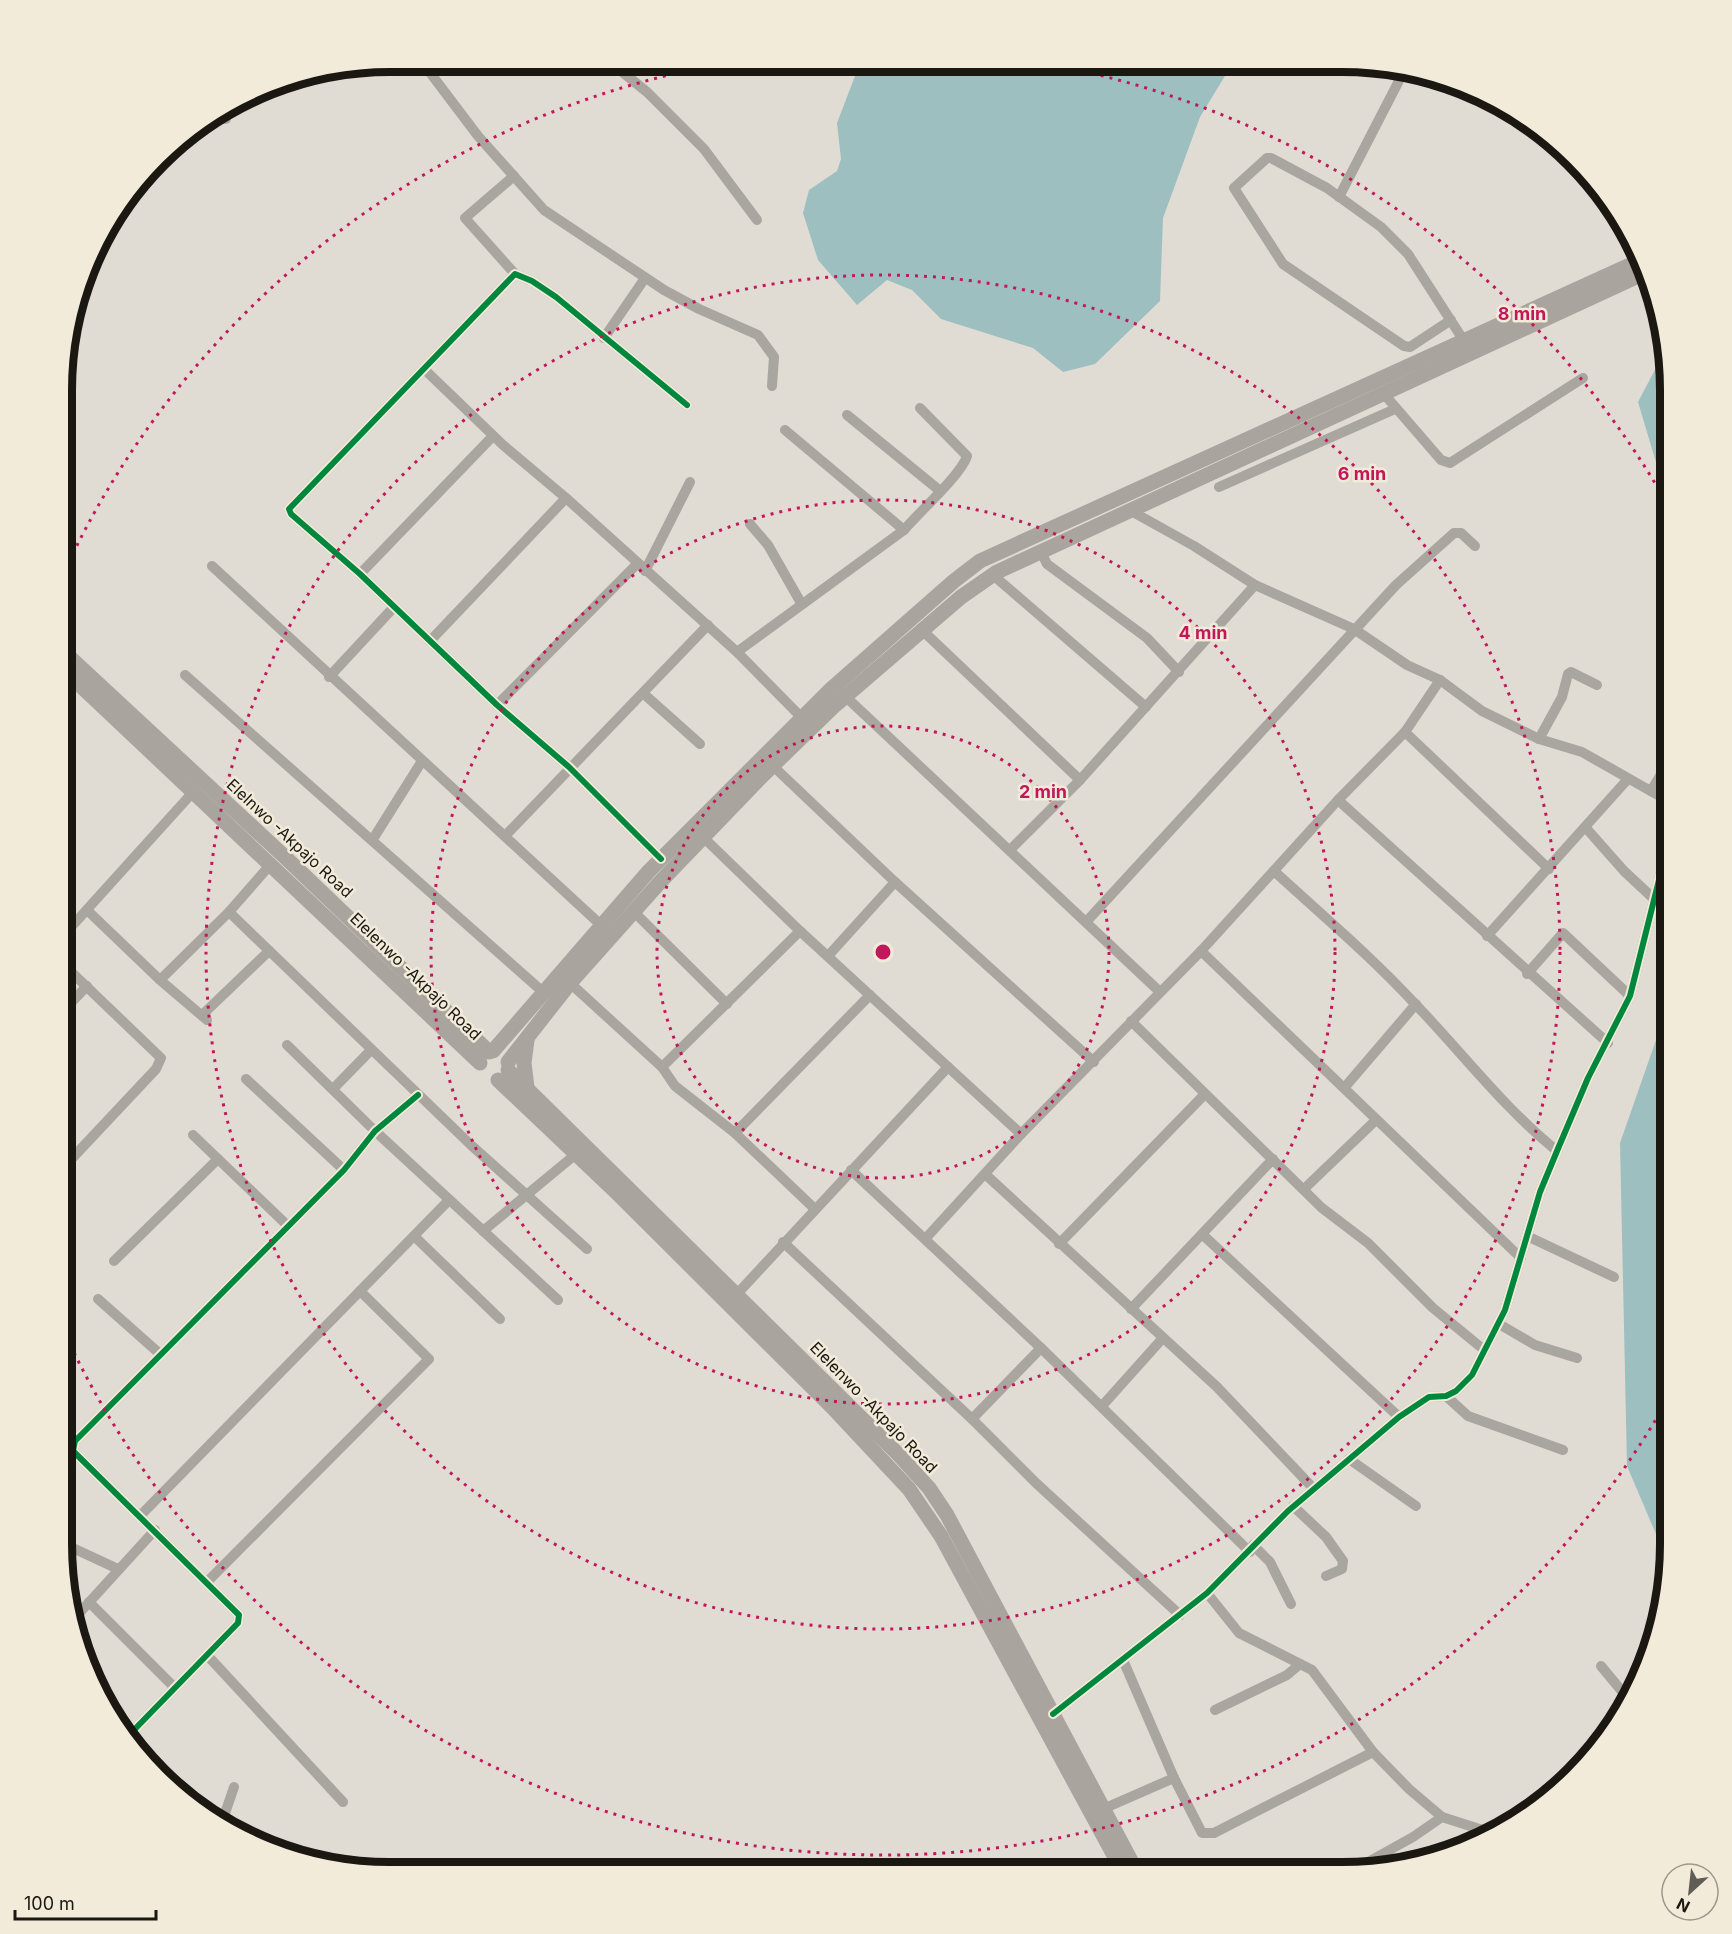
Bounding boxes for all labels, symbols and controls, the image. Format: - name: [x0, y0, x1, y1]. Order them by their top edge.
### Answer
- text: 8 min: [1498, 303, 1546, 324]
- text: 6 min: [1338, 463, 1386, 484]
- text: 4 min: [1179, 622, 1227, 643]
- street label: Elelnwo -Akpajo Road: [223, 774, 357, 902]
- text: 2 min: [1019, 781, 1067, 802]
- street label: Elelenwo -Akpajo Road: [346, 908, 486, 1044]
- centre of rings: [873, 942, 893, 962]
- street label: Elelenwo -Akpajo Road: [806, 1337, 942, 1477]
- north arrow: [1660, 1862, 1720, 1922]
- scale bar: [15, 1883, 156, 1921]
- text: 100 m: [24, 1893, 75, 1914]
- text: N: [1673, 1894, 1693, 1917]

